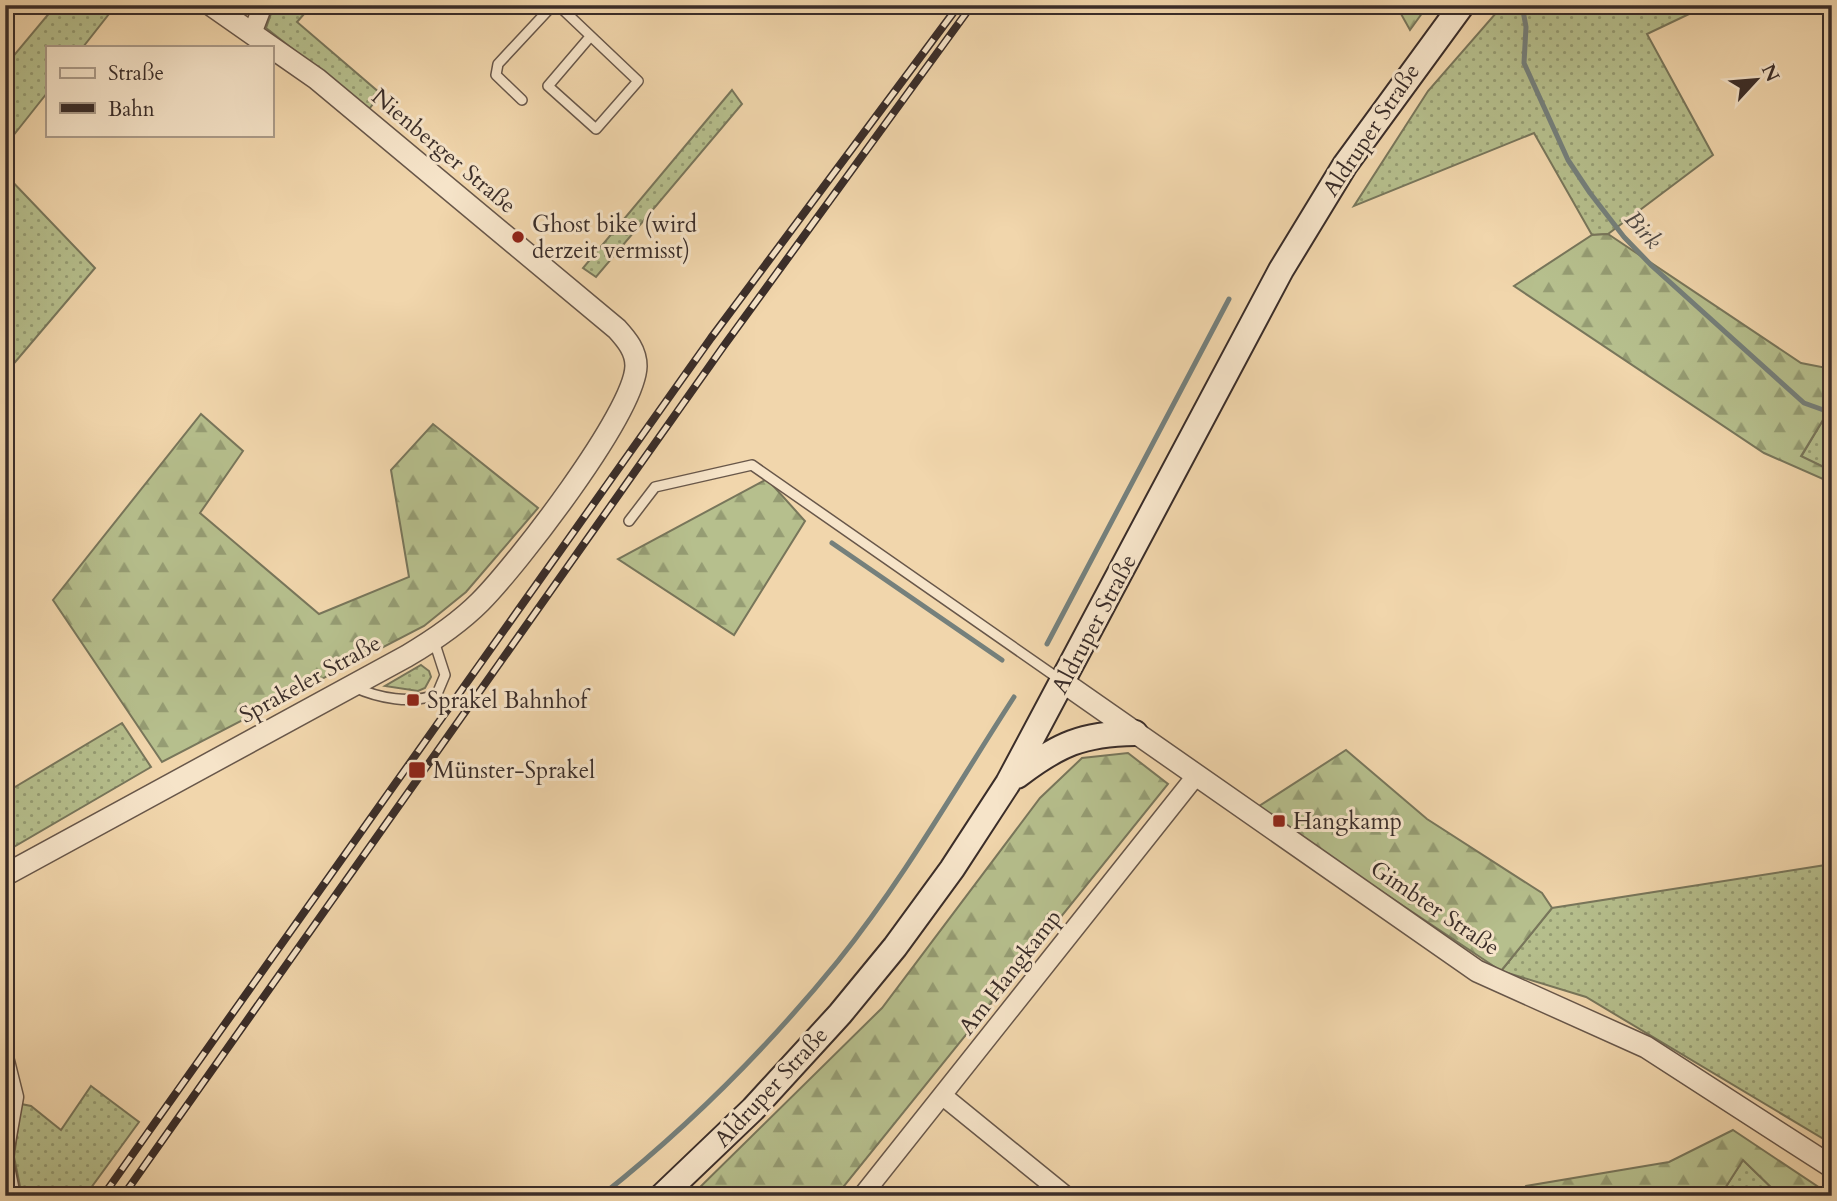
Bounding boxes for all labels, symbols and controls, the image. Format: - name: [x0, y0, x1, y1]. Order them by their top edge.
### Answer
- legend: [46, 46, 273, 136]
- north arrow: [1722, 46, 1792, 116]
- street label: Aldruper Straße: [1315, 58, 1427, 202]
- text: Straße: [108, 59, 164, 88]
- text: N: [1755, 60, 1786, 87]
- street label: Nienberger Straße: [365, 81, 523, 221]
- text: Bahn: [108, 95, 155, 124]
- water label: Birk: [1617, 204, 1669, 257]
- place label: Ghost bike (wird derzeit vermisst): [532, 209, 698, 266]
- marker: Ghost bike (wird derzeit vermisst): [510, 229, 526, 245]
- street label: Aldruper Straße: [1044, 549, 1144, 699]
- street label: Sprakeler Straße: [234, 627, 386, 731]
- place label: Sprakel Bahnhof: [427, 685, 591, 716]
- marker: Sprakel Bahnhof: [405, 692, 421, 708]
- place label: Münster-Sprakel: [433, 755, 595, 786]
- marker: Münster-Sprakel: [407, 760, 427, 780]
- place label: Hangkamp: [1293, 806, 1402, 837]
- marker: Hangkamp: [1271, 813, 1287, 829]
- street label: Gimbter Straße: [1364, 853, 1506, 963]
- street label: Am Hangkamp: [951, 903, 1069, 1041]
- street label: Aldruper Straße: [707, 1020, 835, 1154]

